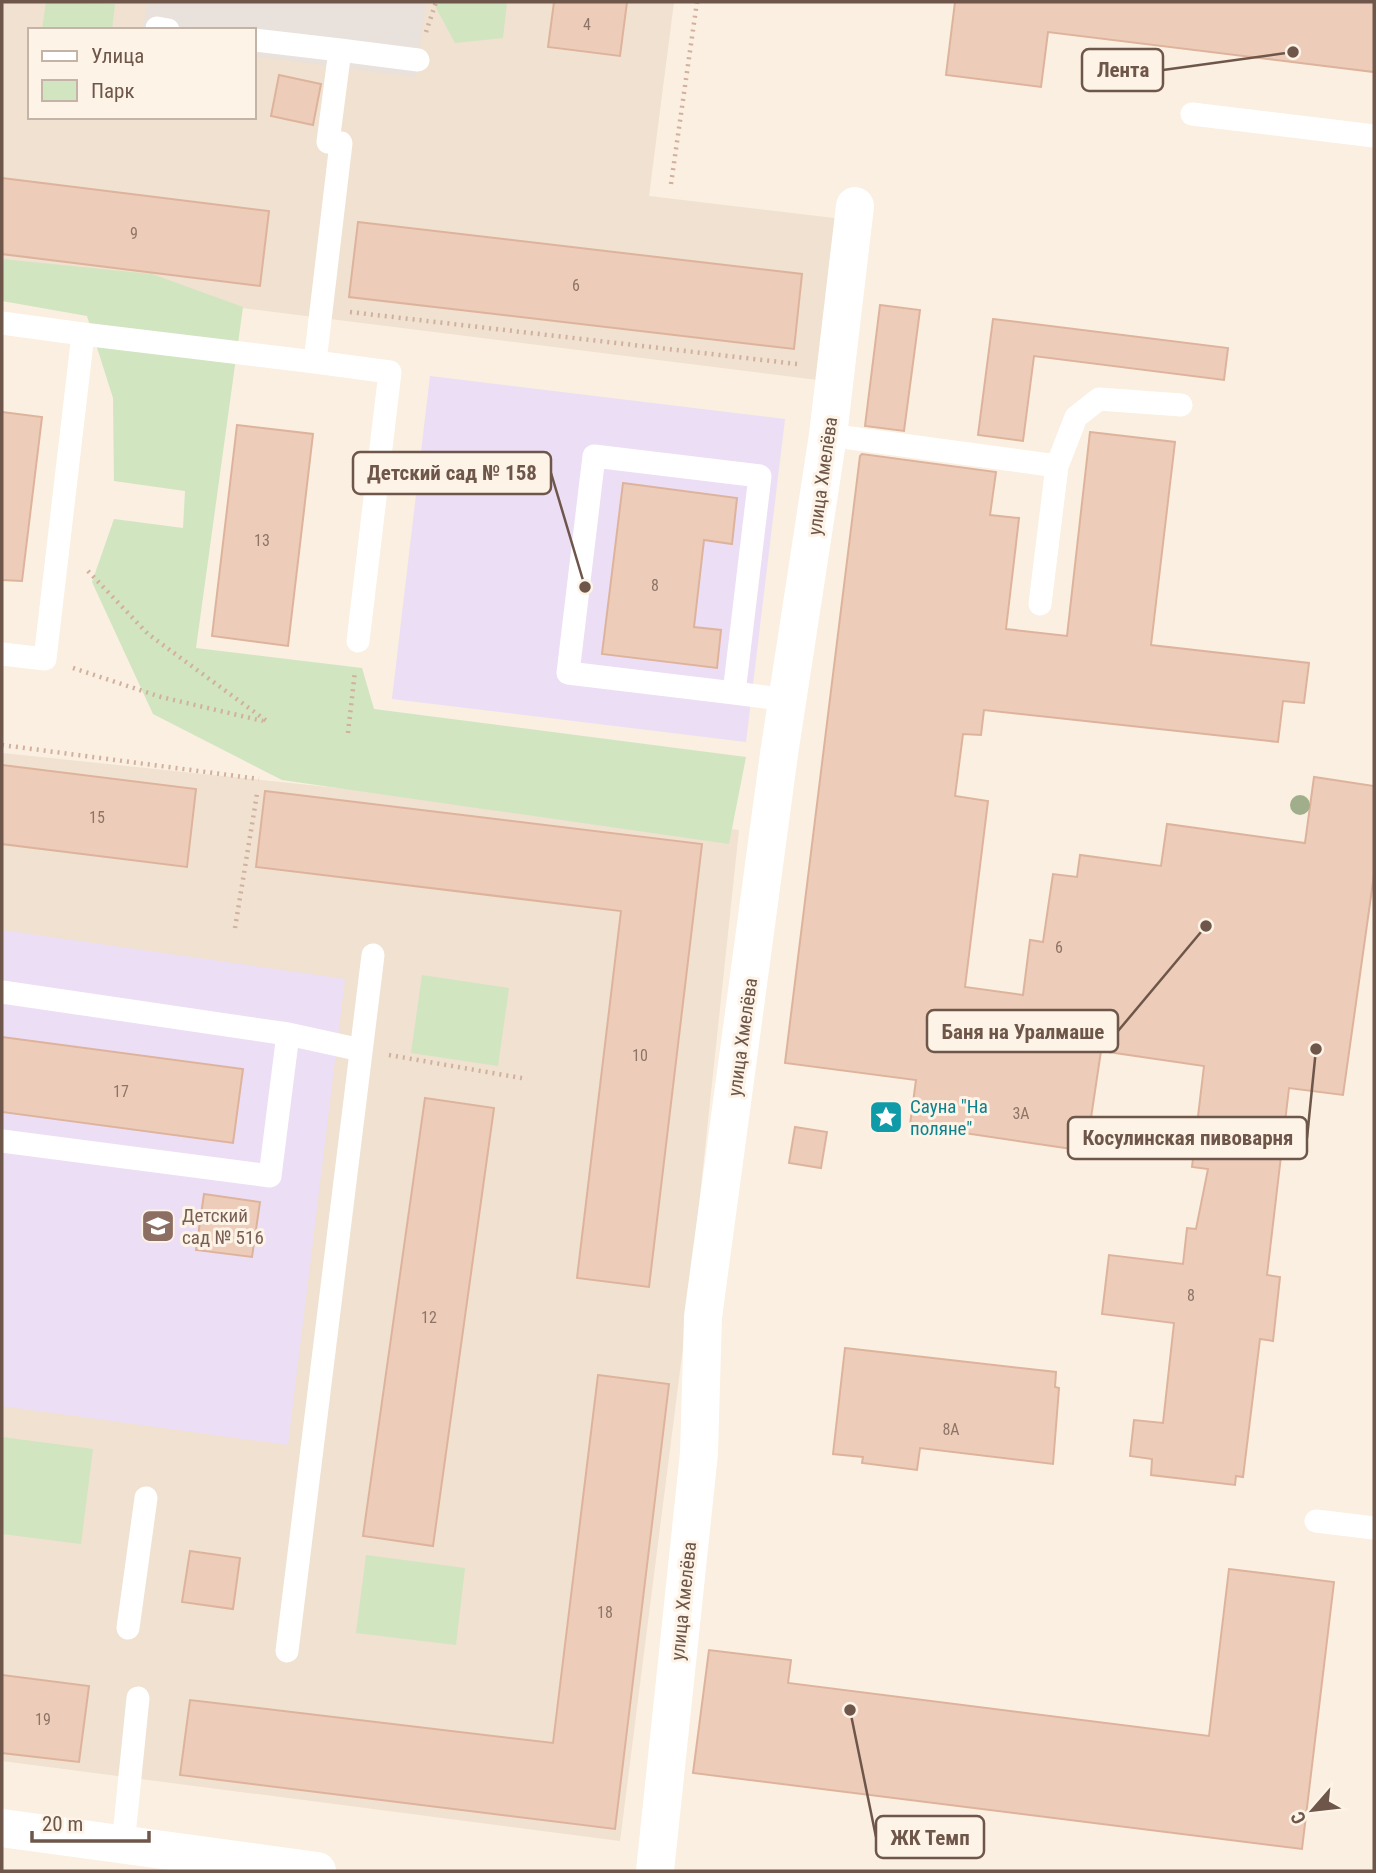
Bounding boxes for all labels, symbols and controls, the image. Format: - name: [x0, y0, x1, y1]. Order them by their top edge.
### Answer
- house number: 4: [583, 15, 591, 34]
- legend: [28, 28, 256, 119]
- text: Улица: [91, 44, 144, 68]
- callout: Лента: [1082, 49, 1163, 91]
- text: Лента: [1097, 58, 1149, 82]
- text: Парк: [91, 79, 135, 103]
- house number: 9: [130, 224, 138, 243]
- house number: 6: [572, 276, 580, 295]
- street label: улица Хмелёва: [803, 415, 842, 537]
- callout: Детский сад № 158: [353, 452, 551, 494]
- text: Детский сад № 158: [367, 461, 537, 485]
- house number: 13: [254, 531, 270, 550]
- house number: 8: [651, 576, 659, 595]
- house number: 15: [89, 808, 105, 827]
- house number: 6: [1055, 938, 1063, 957]
- street label: улица Хмелёва: [723, 976, 762, 1098]
- callout: Баня на Уралмаше: [927, 1010, 1118, 1052]
- text: Баня на Уралмаше: [942, 1020, 1104, 1044]
- house number: 10: [632, 1046, 648, 1065]
- house number: 17: [113, 1082, 129, 1101]
- place label: Сауна "На поляне": [910, 1095, 988, 1140]
- place icon: Сауна "На поляне": [867, 1098, 905, 1136]
- house number: 3А: [1012, 1104, 1030, 1123]
- callout: Косулинская пивоварня: [1068, 1117, 1307, 1159]
- text: Косулинская пивоварня: [1083, 1126, 1293, 1150]
- place label: Детский сад № 516: [182, 1204, 264, 1249]
- school or university icon: Детский сад № 516: [139, 1207, 177, 1245]
- house number: 8: [1187, 1286, 1195, 1305]
- house number: 12: [421, 1308, 437, 1327]
- house number: 8А: [942, 1420, 960, 1439]
- street label: улица Хмелёва: [666, 1541, 701, 1662]
- house number: 18: [597, 1603, 613, 1622]
- house number: 19: [35, 1710, 51, 1729]
- north arrow: [1278, 1775, 1348, 1845]
- scale bar: [32, 1800, 149, 1844]
- text: С: [1286, 1807, 1311, 1828]
- text: 20 m: [42, 1812, 83, 1836]
- callout: ЖК Темп: [876, 1816, 984, 1858]
- text: ЖК Темп: [890, 1826, 970, 1850]

